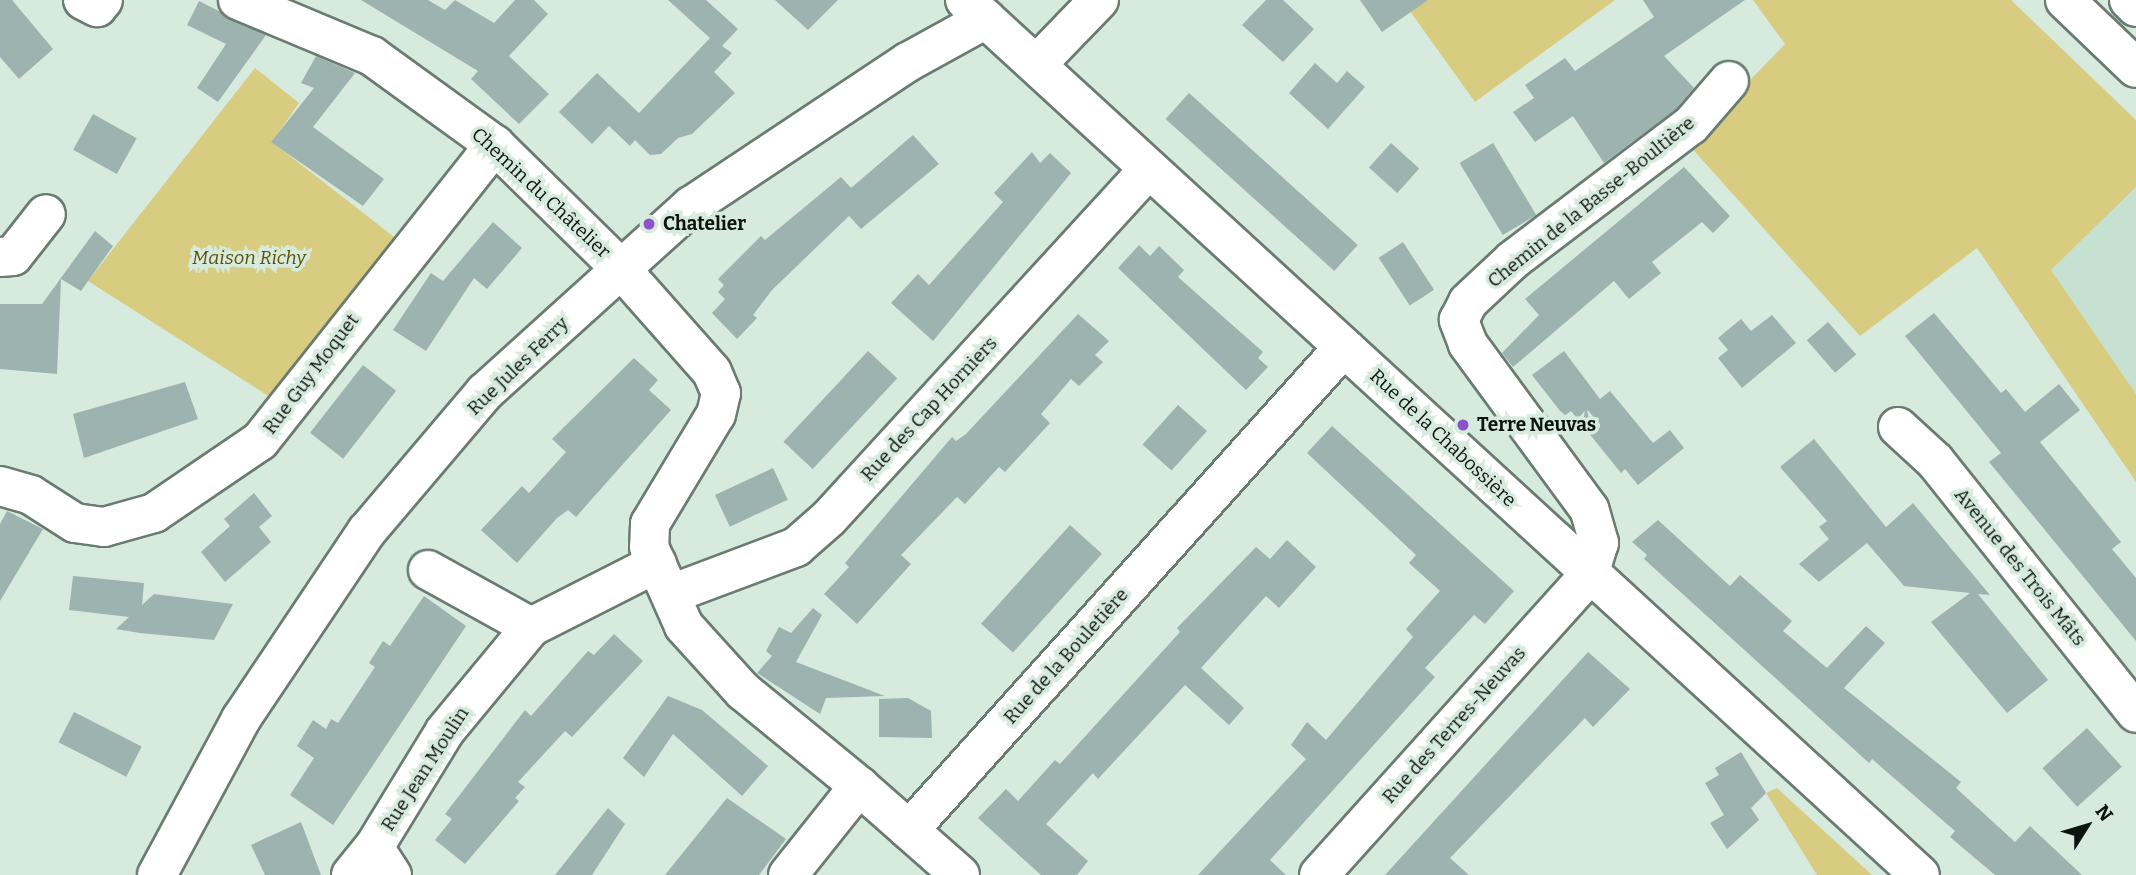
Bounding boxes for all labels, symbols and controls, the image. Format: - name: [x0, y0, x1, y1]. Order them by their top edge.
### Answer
- street label: Chemin de la Basse-Boultière: [1483, 112, 1699, 292]
- street label: Chemin du Châtelier: [467, 123, 615, 263]
- place label: Chatelier: [663, 213, 746, 235]
- marker: Chatelier: [641, 216, 657, 232]
- park label: Maison Richy: [192, 247, 306, 269]
- street label: Rue Guy Moquet: [258, 309, 364, 439]
- street label: Rue Jules Ferry: [463, 312, 573, 420]
- street label: Rue des Cap Horniers: [856, 332, 1002, 486]
- street label: Rue de la Chabossière: [1365, 364, 1521, 512]
- place label: Terre Neuvas: [1477, 414, 1596, 436]
- marker: Terre Neuvas: [1455, 417, 1471, 433]
- street label: Avenue des Trois Mâts: [1949, 484, 2091, 650]
- street label: Rue de la Bouletière: [999, 583, 1133, 729]
- street label: Rue des Terres-Neuvas: [1378, 642, 1530, 808]
- street label: Rue Jean Moulin: [376, 703, 474, 835]
- north arrow: [2052, 791, 2122, 861]
- text: N: [2091, 800, 2118, 826]

